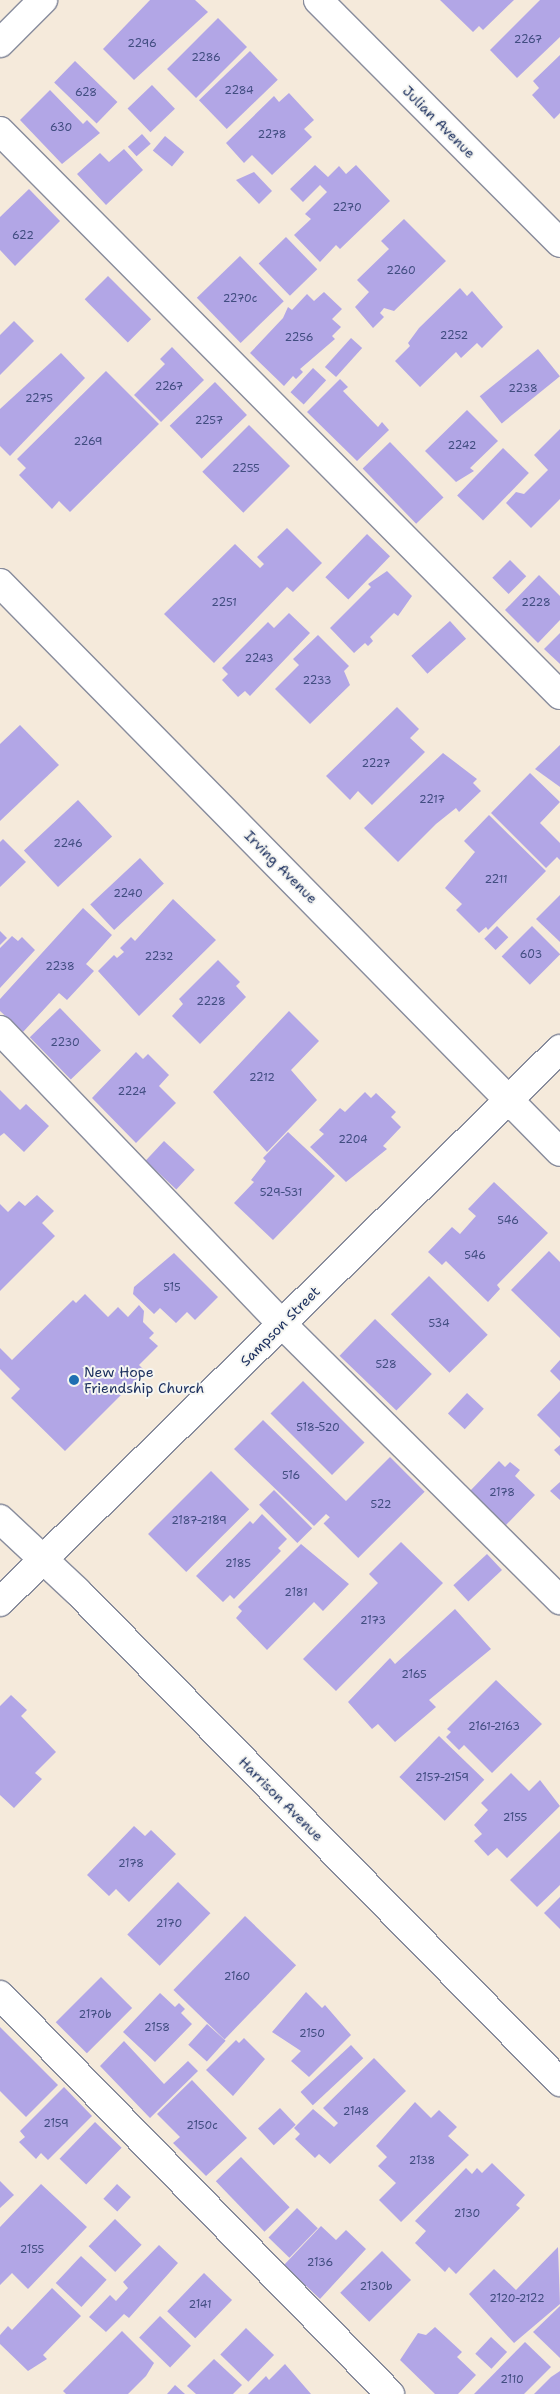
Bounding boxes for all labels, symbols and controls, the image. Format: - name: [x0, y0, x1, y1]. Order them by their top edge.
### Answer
- house number: 2267: [514, 33, 542, 47]
- house number: 2296: [127, 37, 157, 51]
- house number: 2286: [191, 51, 221, 65]
- street label: Julian Avenue: [399, 82, 479, 162]
- house number: 2284: [224, 84, 254, 98]
- house number: 628: [75, 86, 97, 100]
- house number: 630: [50, 121, 72, 135]
- house number: 2278: [257, 128, 287, 142]
- house number: 2270: [332, 201, 362, 215]
- house number: 622: [12, 229, 34, 243]
- house number: 2260: [386, 264, 416, 278]
- house number: 2270c: [223, 292, 257, 306]
- house number: 2252: [440, 329, 468, 343]
- house number: 2256: [285, 331, 313, 345]
- house number: 2267: [155, 380, 183, 394]
- house number: 2238: [508, 382, 538, 396]
- house number: 2275: [25, 392, 53, 406]
- house number: 2257: [195, 414, 223, 428]
- house number: 2269: [74, 435, 102, 449]
- house number: 2242: [448, 439, 476, 453]
- house number: 2255: [232, 462, 260, 476]
- house number: 2251: [211, 596, 237, 610]
- house number: 2228: [521, 596, 551, 610]
- house number: 2243: [245, 652, 273, 666]
- house number: 2233: [302, 674, 332, 688]
- house number: 2227: [362, 757, 390, 771]
- house number: 2217: [419, 793, 445, 807]
- street label: Irving Avenue: [241, 827, 321, 907]
- house number: 2246: [53, 837, 83, 851]
- house number: 2211: [484, 873, 508, 887]
- house number: 2240: [113, 887, 143, 901]
- house number: 603: [520, 948, 542, 962]
- house number: 2232: [145, 950, 173, 964]
- house number: 2238: [45, 960, 75, 974]
- house number: 2228: [196, 995, 226, 1009]
- house number: 2230: [50, 1036, 80, 1050]
- house number: 2212: [249, 1071, 275, 1085]
- house number: 2224: [118, 1085, 146, 1099]
- house number: 2204: [338, 1133, 368, 1147]
- house number: 529-531: [260, 1186, 302, 1200]
- house number: 546: [497, 1214, 519, 1228]
- house number: 546: [464, 1249, 486, 1263]
- house number: 515: [163, 1281, 181, 1295]
- street label: Sampson Street: [237, 1283, 323, 1369]
- house number: 534: [428, 1317, 450, 1331]
- house number: 528: [375, 1358, 397, 1372]
- place label: New Hope Friendship Church: [84, 1364, 204, 1396]
- marker: New Hope Friendship Church: [68, 1374, 80, 1386]
- house number: 518-520: [296, 1421, 340, 1435]
- house number: 516: [282, 1469, 300, 1483]
- house number: 2178: [489, 1486, 515, 1500]
- house number: 522: [370, 1498, 392, 1512]
- house number: 2187-2189: [171, 1514, 227, 1528]
- house number: 2185: [225, 1557, 251, 1571]
- house number: 2181: [284, 1586, 308, 1600]
- house number: 2173: [360, 1614, 386, 1628]
- house number: 2165: [401, 1668, 427, 1682]
- house number: 2161-2163: [468, 1720, 520, 1734]
- street label: Harrison Avenue: [235, 1753, 327, 1845]
- house number: 2157-2159: [415, 1771, 469, 1785]
- house number: 2155: [503, 1811, 527, 1825]
- house number: 2178: [118, 1857, 144, 1871]
- house number: 2170: [156, 1917, 182, 1931]
- house number: 2160: [224, 1970, 250, 1984]
- house number: 2170b: [79, 2008, 111, 2022]
- house number: 2158: [144, 2021, 170, 2035]
- house number: 2150: [299, 2027, 325, 2041]
- house number: 2148: [343, 2105, 369, 2119]
- house number: 2159: [43, 2117, 69, 2131]
- house number: 2150c: [186, 2119, 218, 2133]
- house number: 2138: [409, 2154, 435, 2168]
- house number: 2130: [454, 2207, 480, 2221]
- house number: 2155: [20, 2243, 44, 2257]
- house number: 2136: [307, 2256, 333, 2270]
- house number: 2130b: [360, 2280, 392, 2294]
- house number: 2120-2122: [489, 2292, 545, 2306]
- house number: 2141: [188, 2298, 212, 2312]
- house number: 2110: [500, 2373, 524, 2387]

